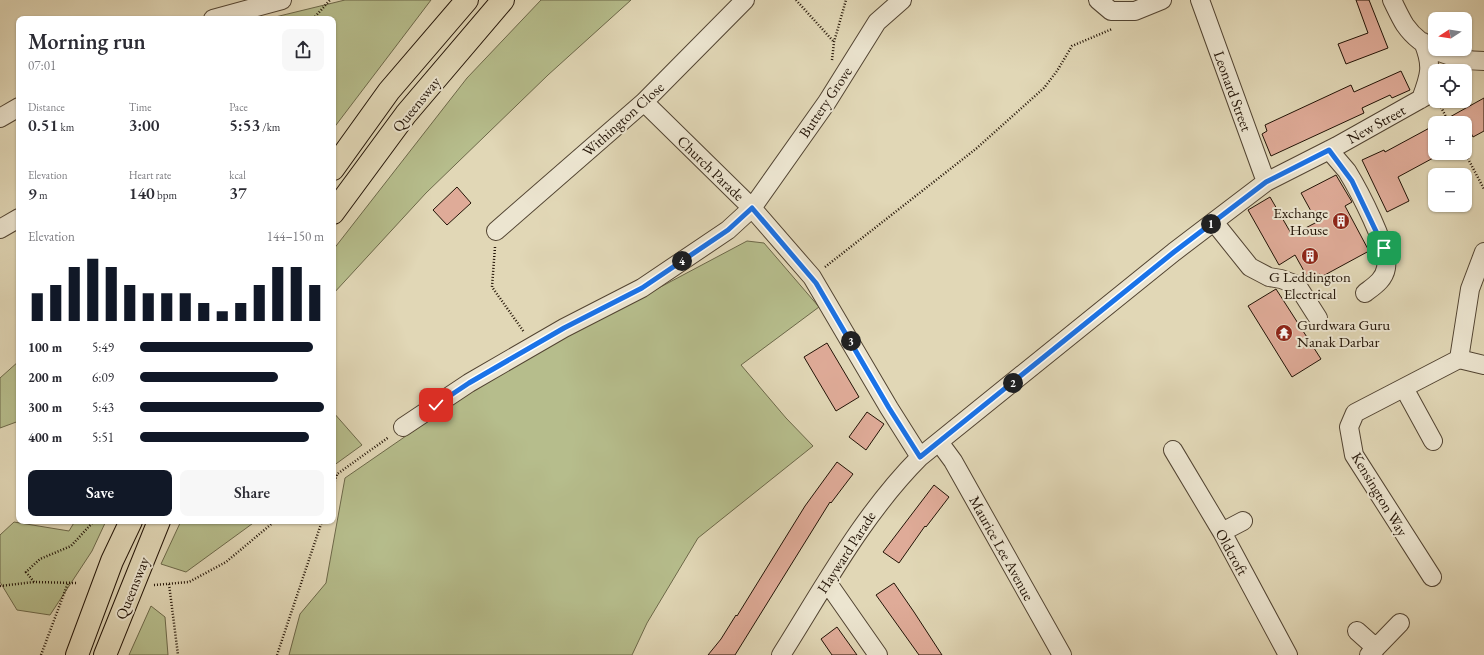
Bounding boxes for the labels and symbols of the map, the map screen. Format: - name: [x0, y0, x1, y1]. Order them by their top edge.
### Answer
- north arrow: [1428, 12, 1472, 56]
- street label: Leonard Street: [1210, 48, 1256, 134]
- street label: Buttery Grove: [794, 63, 856, 141]
- street label: Queensway: [388, 72, 444, 136]
- street label: Withington Close: [578, 77, 668, 161]
- street label: New Street: [1343, 100, 1409, 148]
- street label: Church Parade: [673, 131, 749, 205]
- place label: Exchange House: [1273, 203, 1328, 239]
- building icon: Exchange House: [1331, 211, 1351, 231]
- pin: 1: [1201, 214, 1221, 234]
- pin: [1367, 231, 1401, 265]
- building icon: G Leddington Electrical: [1300, 246, 1320, 266]
- pin: 4: [672, 251, 692, 271]
- place label: G Leddington Electrical: [1269, 267, 1351, 303]
- place label: Gurdwara Guru Nanak Darbar: [1297, 315, 1390, 351]
- temple icon: Gurdwara Guru Nanak Darbar: [1274, 323, 1294, 343]
- pin: 3: [841, 331, 861, 351]
- pin: 2: [1003, 373, 1023, 393]
- pin: [419, 388, 453, 422]
- street label: Kensington Way: [1347, 449, 1413, 540]
- street label: Maurice Lee Avenue: [965, 492, 1039, 604]
- street label: Hayward Parade: [812, 507, 880, 597]
- street label: Oldcroft: [1211, 525, 1253, 579]
- street label: Queensway: [111, 553, 153, 622]

